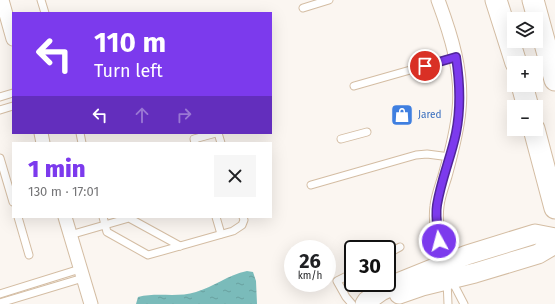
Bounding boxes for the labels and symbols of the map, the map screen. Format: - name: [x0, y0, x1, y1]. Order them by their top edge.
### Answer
- pin: [408, 49, 442, 83]
- shop icon: Jared: [389, 102, 415, 128]
- place label: Jared: [418, 109, 442, 121]
- position arrow: [418, 220, 460, 262]
- speed limit sign: 30: [344, 240, 396, 292]

